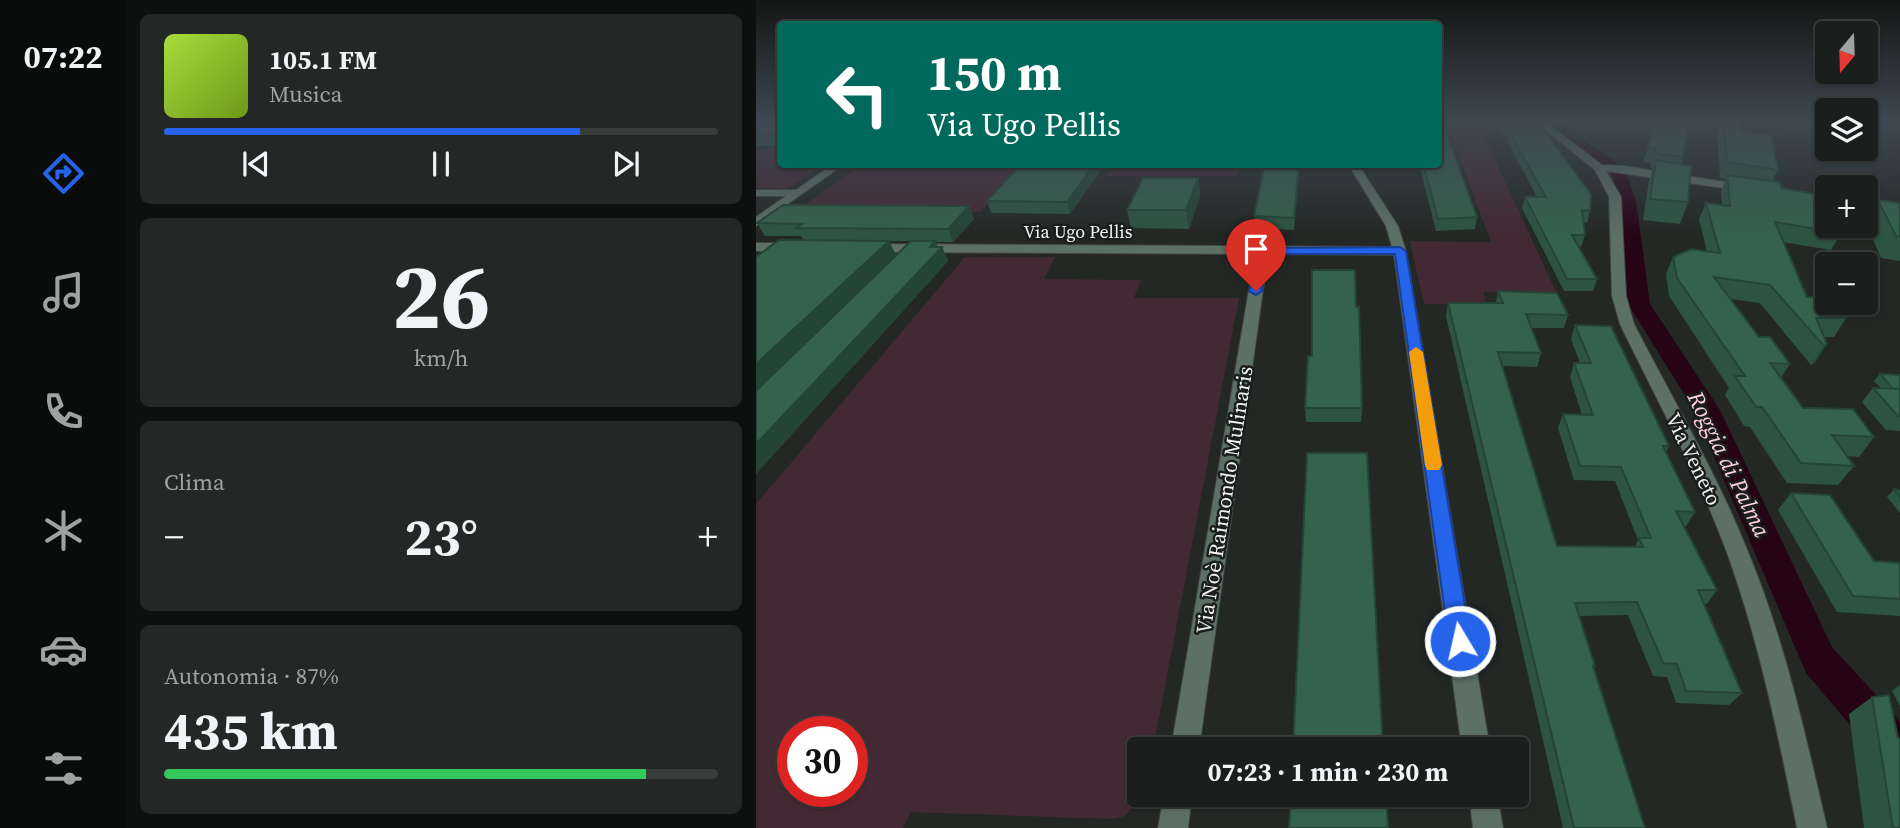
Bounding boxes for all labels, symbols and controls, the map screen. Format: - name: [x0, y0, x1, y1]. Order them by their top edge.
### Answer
- north arrow: [1815, 21, 1878, 84]
- map controls: [1815, 21, 1878, 315]
- text: 07:22: [24, 35, 102, 79]
- text: 150 m: [927, 39, 1062, 106]
- text: 105.1 FM: [269, 42, 377, 78]
- icon: left: [812, 49, 903, 140]
- text: Musica: [269, 78, 342, 110]
- button: layers: [1815, 98, 1878, 161]
- text: Via Ugo Pellis: [927, 103, 1121, 147]
- icon: previous: [237, 145, 275, 183]
- icon: pause: [422, 145, 460, 183]
- icon: next: [607, 145, 645, 183]
- icon: directions: [39, 149, 88, 198]
- button: +: [1815, 175, 1878, 238]
- street label: Via Ugo Pellis: [1023, 219, 1133, 244]
- pin: [1226, 219, 1286, 291]
- icon: arrive: [1237, 230, 1275, 268]
- text: 26: [392, 234, 490, 358]
- button: −: [1815, 252, 1878, 315]
- icon: music: [39, 268, 88, 317]
- text: km/h: [414, 342, 468, 374]
- street label: Via Noè Raimondo Mulinaris: [1189, 364, 1259, 636]
- water label: Roggia di Palma: [1679, 385, 1778, 542]
- icon: phone: [39, 387, 88, 436]
- street label: Via Veneto: [1659, 408, 1729, 510]
- text: Clima: [164, 466, 225, 498]
- text: 23°: [404, 501, 478, 572]
- icon: climate: [39, 506, 88, 555]
- text: −: [164, 511, 184, 563]
- text: +: [698, 511, 718, 563]
- position arrow: [1423, 604, 1497, 678]
- icon: car: [39, 625, 88, 674]
- text: Autonomia · 87%: [164, 660, 339, 692]
- text: 435 km: [164, 695, 338, 766]
- speed limit sign: 30: [777, 716, 868, 807]
- icon: filters: [39, 744, 88, 793]
- text: 07:23 · 1 min · 230 m: [1208, 754, 1448, 790]

